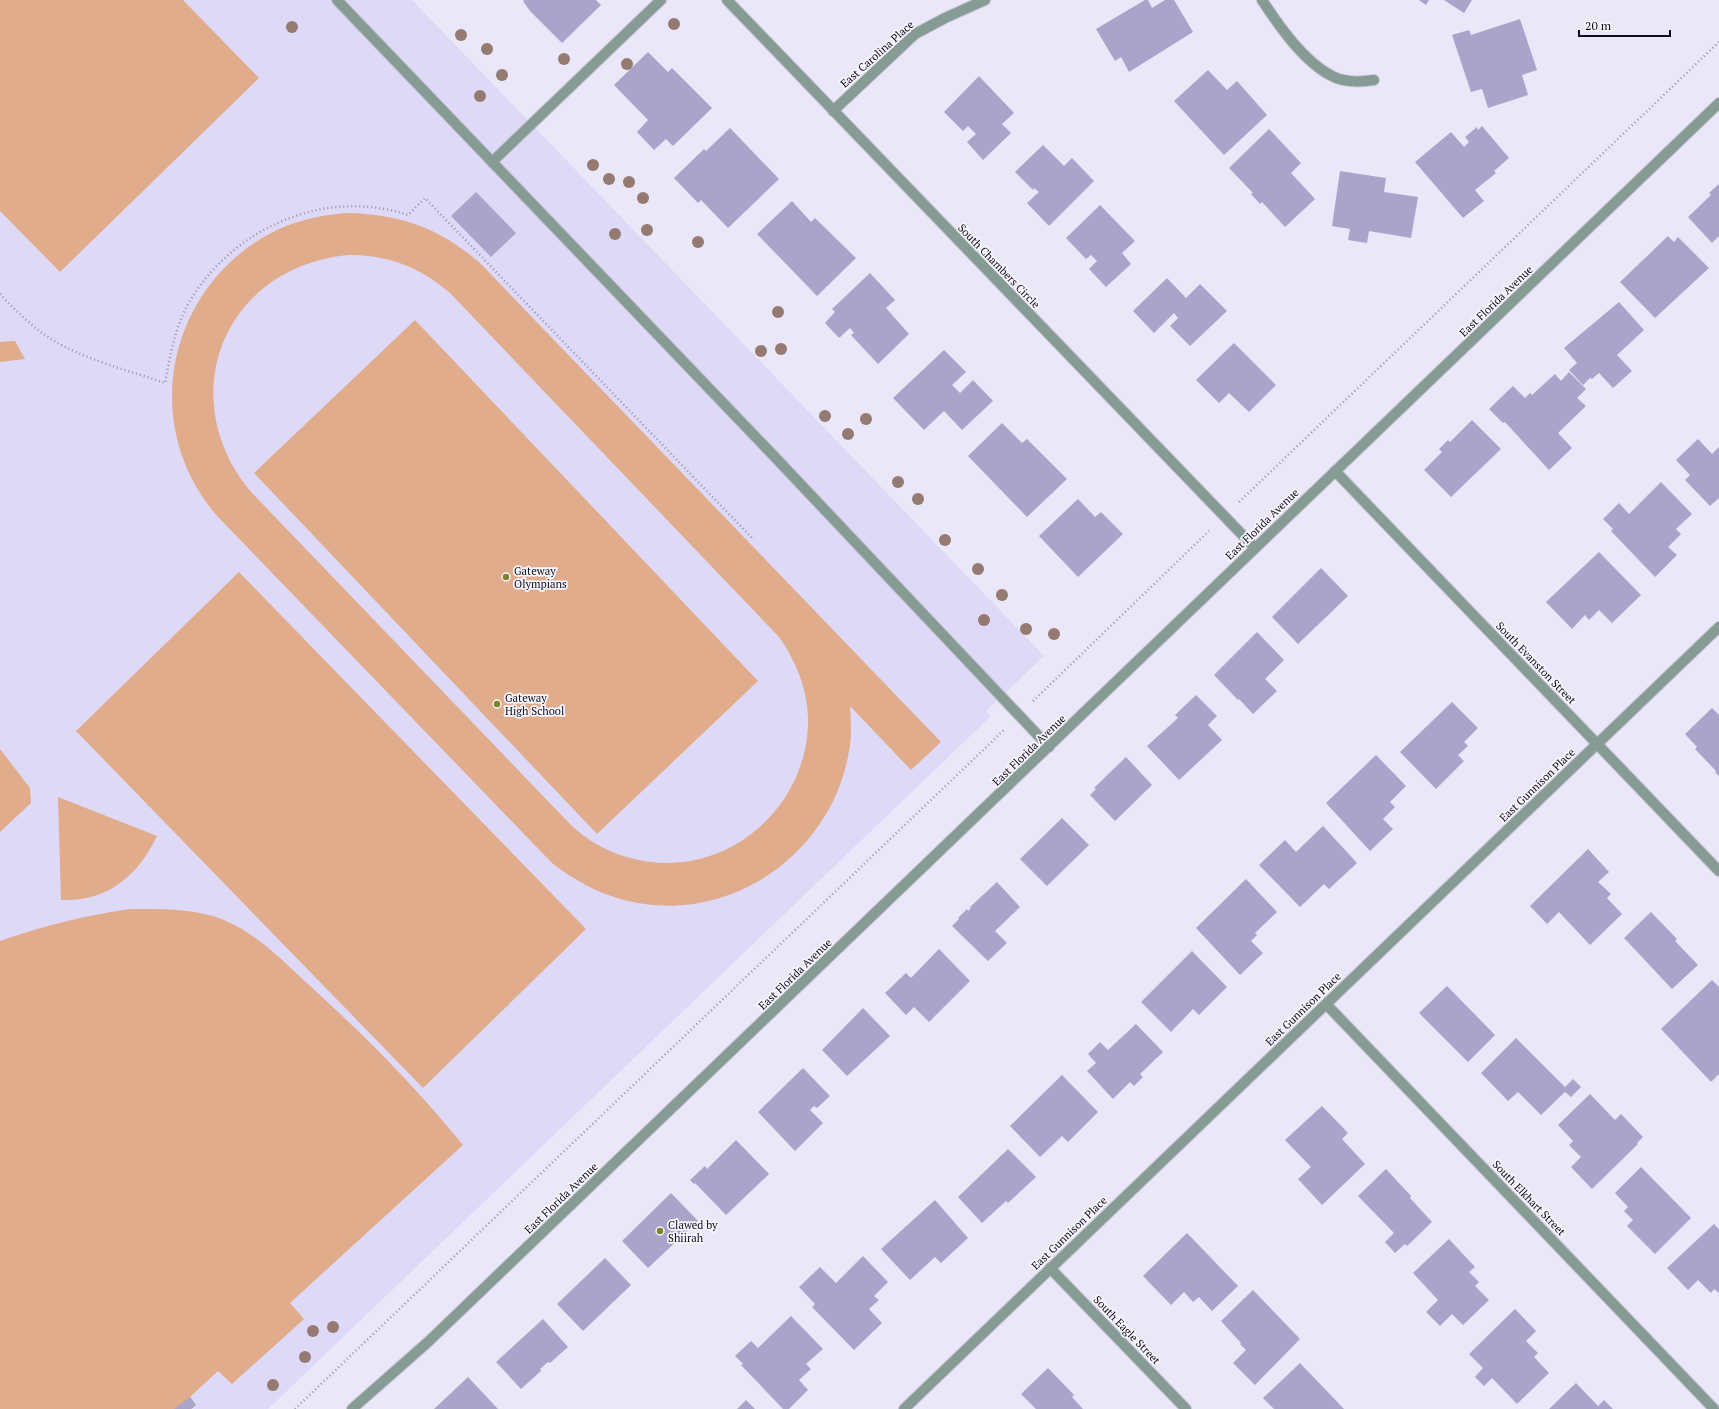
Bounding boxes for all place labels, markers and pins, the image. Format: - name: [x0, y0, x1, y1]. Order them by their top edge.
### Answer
- place label: Gateway Olympians: [514, 564, 567, 591]
- marker: Gateway Olympians: [501, 572, 511, 582]
- place label: Gateway High School: [505, 691, 564, 718]
- marker: Gateway High School: [492, 699, 502, 709]
- place label: Clawed by Shiirah: [668, 1218, 718, 1245]
- marker: Clawed by Shiirah: [655, 1226, 665, 1236]

